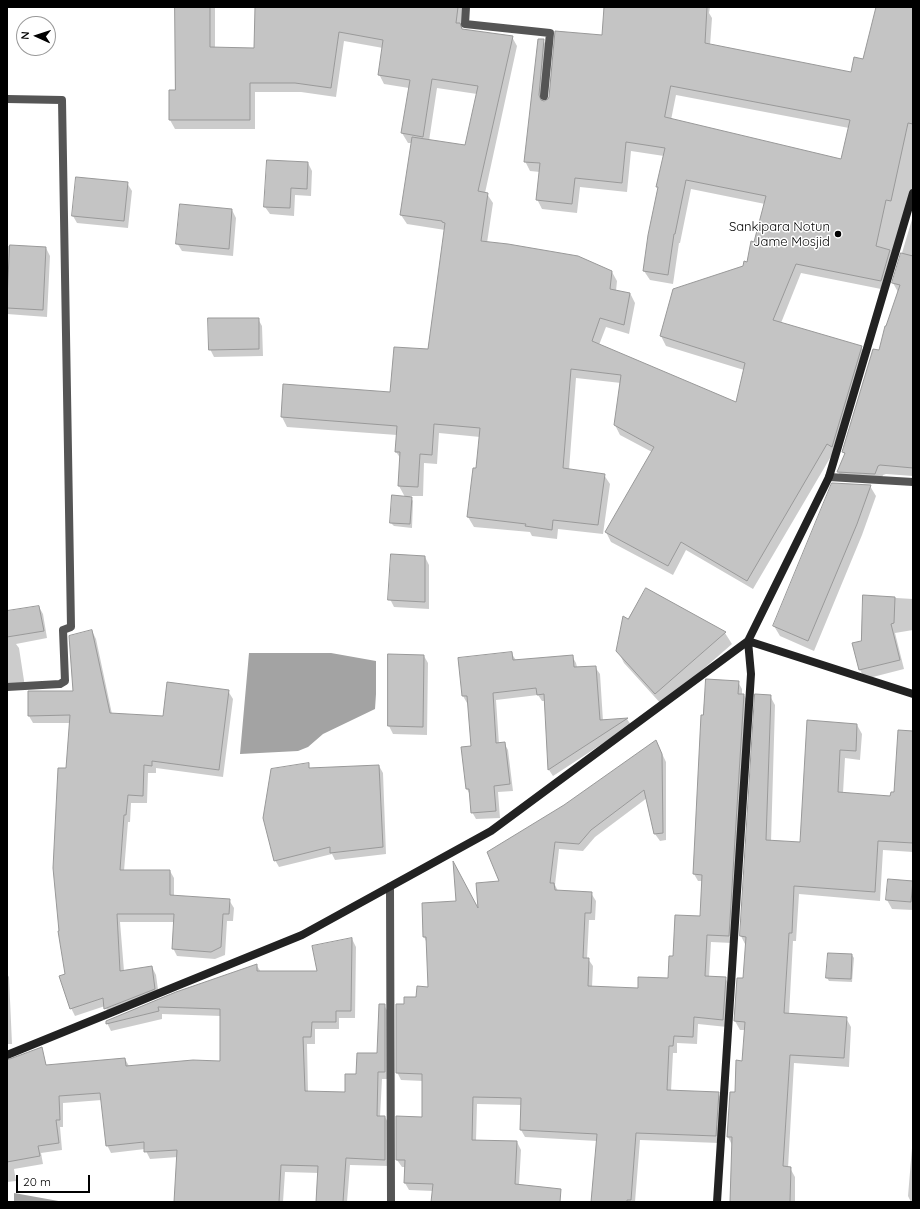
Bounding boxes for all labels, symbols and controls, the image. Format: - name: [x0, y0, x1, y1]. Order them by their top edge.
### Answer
- north arrow: [16, 16, 56, 56]
- text: N: [18, 31, 32, 40]
- place label: Sankipara Notun Jame Mosjid: [729, 219, 830, 250]
- marker: Sankipara Notun Jame Mosjid: [833, 229, 843, 239]
- scale bar: [18, 1167, 92, 1193]
- text: 20 m: [23, 1174, 51, 1189]

